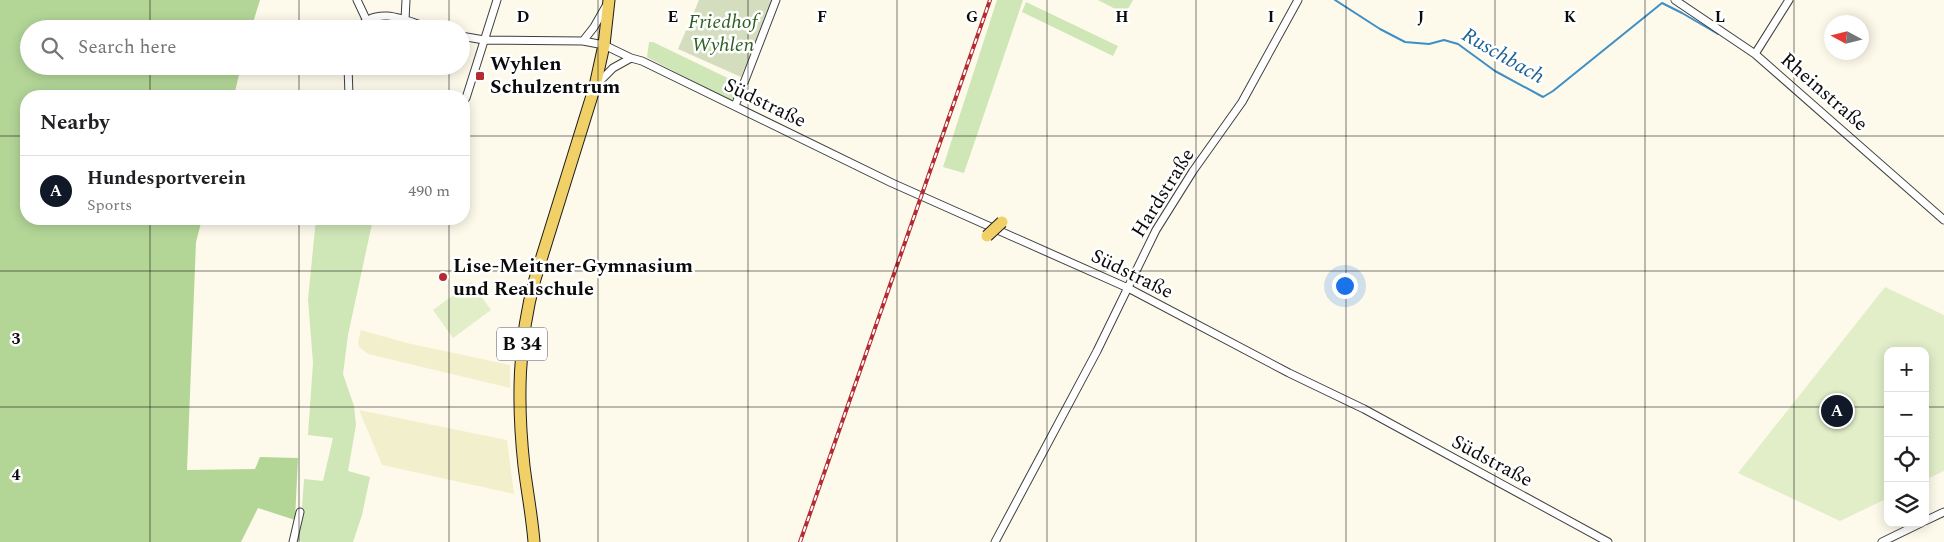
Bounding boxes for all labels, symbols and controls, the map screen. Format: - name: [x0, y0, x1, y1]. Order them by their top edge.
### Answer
- text: D: [517, 5, 530, 29]
- text: E: [668, 5, 678, 29]
- text: F: [817, 5, 827, 29]
- text: G: [966, 5, 978, 29]
- text: H: [1115, 5, 1129, 29]
- text: I: [1268, 5, 1274, 29]
- text: J: [1418, 5, 1425, 29]
- text: K: [1564, 5, 1577, 29]
- text: L: [1715, 5, 1725, 29]
- park label: Friedhof Wyhlen: [688, 7, 762, 60]
- north arrow: [1824, 15, 1869, 60]
- water label: Ruschbach: [1455, 19, 1551, 93]
- search box: [20, 20, 470, 75]
- text: Search here: [78, 33, 177, 62]
- icon: search: [38, 34, 66, 62]
- street label: Rheinstraße: [1773, 45, 1875, 139]
- place label: Wyhlen Schulzentrum: [490, 49, 620, 102]
- marker: Wyhlen Schulzentrum: [474, 70, 486, 82]
- street label: Südstraße: [719, 70, 811, 136]
- text: Nearby: [40, 107, 110, 139]
- street label: Hardstraße: [1124, 142, 1202, 244]
- text: Hundesportverein: [87, 164, 246, 193]
- text: A: [50, 179, 62, 203]
- text: 490 m: [408, 179, 450, 203]
- text: Sports: [87, 193, 132, 217]
- street label: Südstraße: [1086, 241, 1178, 307]
- place label: Lise-Meitner-Gymnasium und Realschule: [453, 251, 693, 304]
- marker: Lise-Meitner-Gymnasium und Realschule: [437, 271, 449, 283]
- your location: [1332, 273, 1358, 299]
- text: 3: [12, 327, 21, 351]
- road number: B 34: [497, 328, 547, 360]
- map controls: [1884, 347, 1929, 527]
- button: +: [1884, 347, 1929, 392]
- pin: A: [1821, 392, 1853, 430]
- button: −: [1884, 392, 1929, 437]
- street label: Südstraße: [1446, 427, 1538, 495]
- button: locate: [1884, 437, 1929, 482]
- text: 4: [12, 463, 21, 487]
- button: layers: [1884, 482, 1929, 527]

